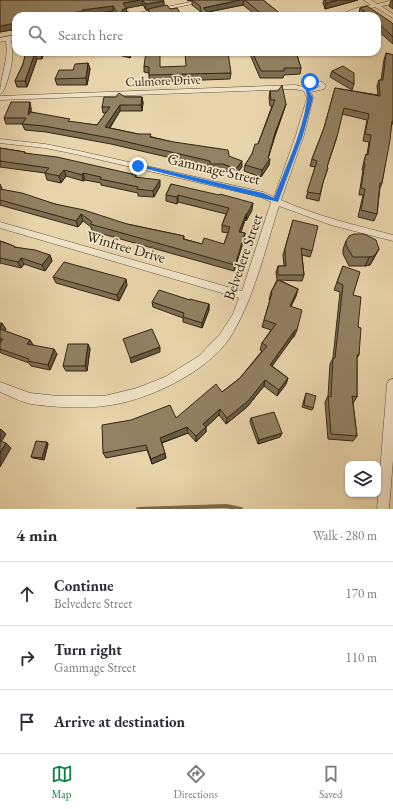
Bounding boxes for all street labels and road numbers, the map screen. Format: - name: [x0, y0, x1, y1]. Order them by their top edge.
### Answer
- street label: Culmore Drive: [125, 71, 201, 90]
- street label: Gammage Street: [166, 149, 263, 188]
- street label: Belvedere Street: [219, 211, 266, 303]
- street label: Winfree Drive: [84, 226, 168, 267]

